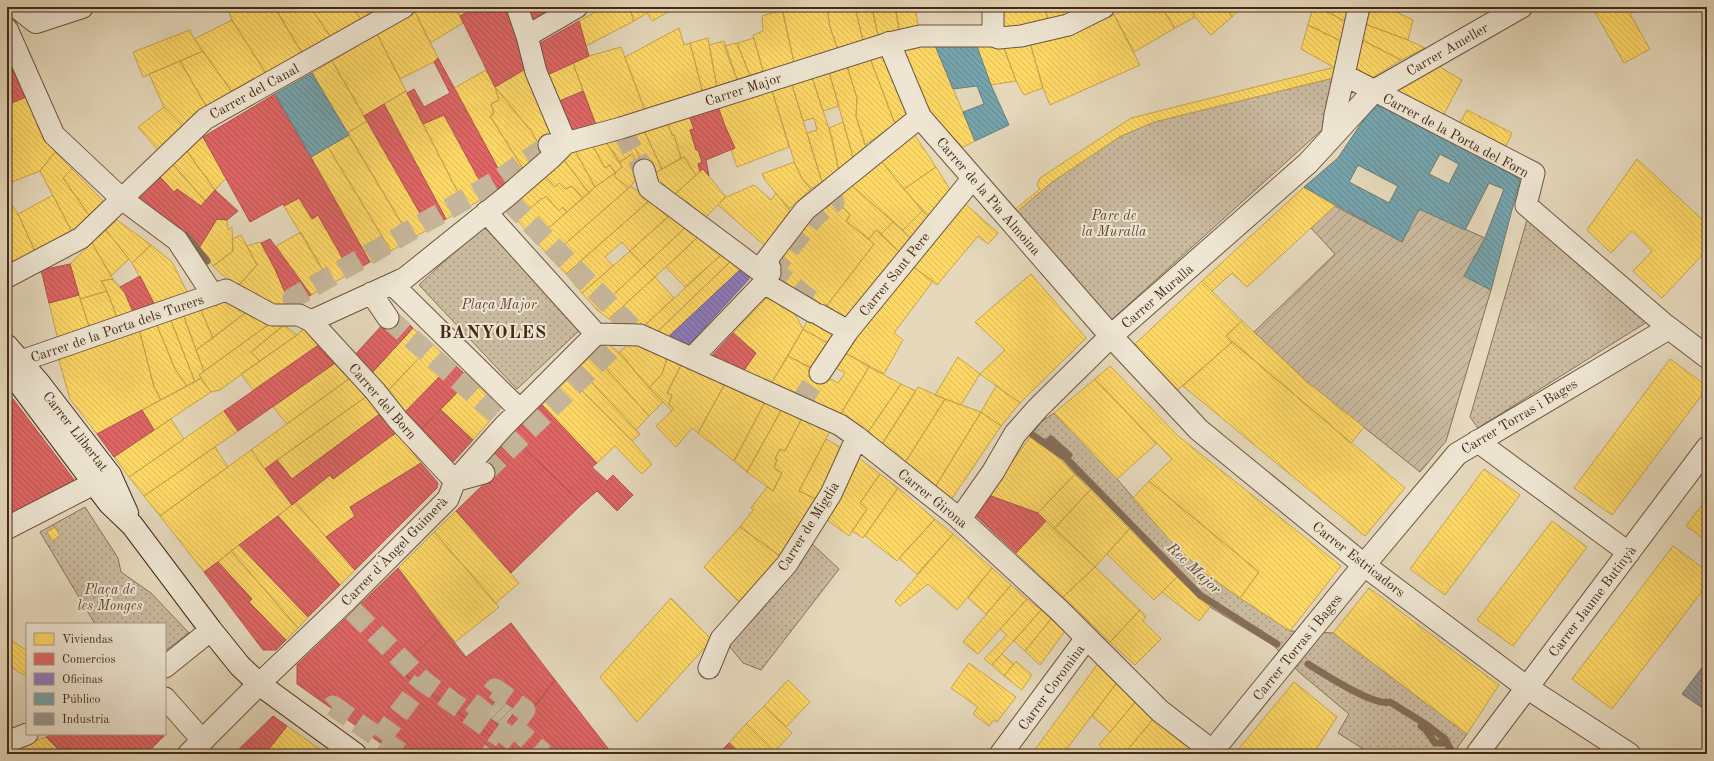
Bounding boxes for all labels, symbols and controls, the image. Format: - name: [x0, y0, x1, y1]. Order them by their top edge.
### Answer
- street label: Carrer Ameller: [1404, 21, 1491, 79]
- street label: Carrer del Canal: [207, 61, 302, 122]
- street label: Carrer Major: [703, 71, 784, 109]
- street label: Carrer de la Porta del Forn: [1380, 91, 1531, 181]
- street label: Carrer de la Pia Almoina: [933, 135, 1043, 258]
- park label: Parc de la Muralla: [1081, 209, 1147, 239]
- street label: Carrer Sant Pere: [857, 230, 933, 319]
- street label: Carrer Muralla: [1119, 262, 1196, 332]
- street label: Carrer de la Porta dels Turers: [29, 293, 206, 365]
- park label: Plaça Major: [460, 298, 538, 313]
- district label: BANYOLES: [439, 324, 547, 342]
- street label: Carrer del Born: [346, 361, 419, 443]
- street label: Carrer Torras i Bages: [1459, 377, 1580, 457]
- street label: Carrer Llibertat: [40, 389, 111, 474]
- street label: Carrer Girona: [895, 467, 970, 531]
- street label: Carrer de Migdia: [776, 479, 842, 574]
- street label: Carrer d'Àngel Guimerà: [337, 492, 451, 609]
- street label: Carrer Estricadors: [1310, 519, 1407, 600]
- water label: Rec Major: [1163, 540, 1223, 598]
- street label: Carrer Jaume Butinyà: [1547, 543, 1639, 660]
- park label: Plaça de les Monges: [78, 583, 143, 614]
- street label: Carrer Torras i Bages: [1251, 592, 1345, 704]
- legend: [26, 623, 166, 735]
- text: Viviendas: [62, 634, 113, 646]
- street label: Carrer Coromina: [1016, 642, 1088, 733]
- text: Comercios: [62, 654, 116, 666]
- text: Oficinas: [62, 674, 103, 686]
- text: Público: [62, 694, 100, 706]
- text: Industria: [62, 714, 109, 726]

